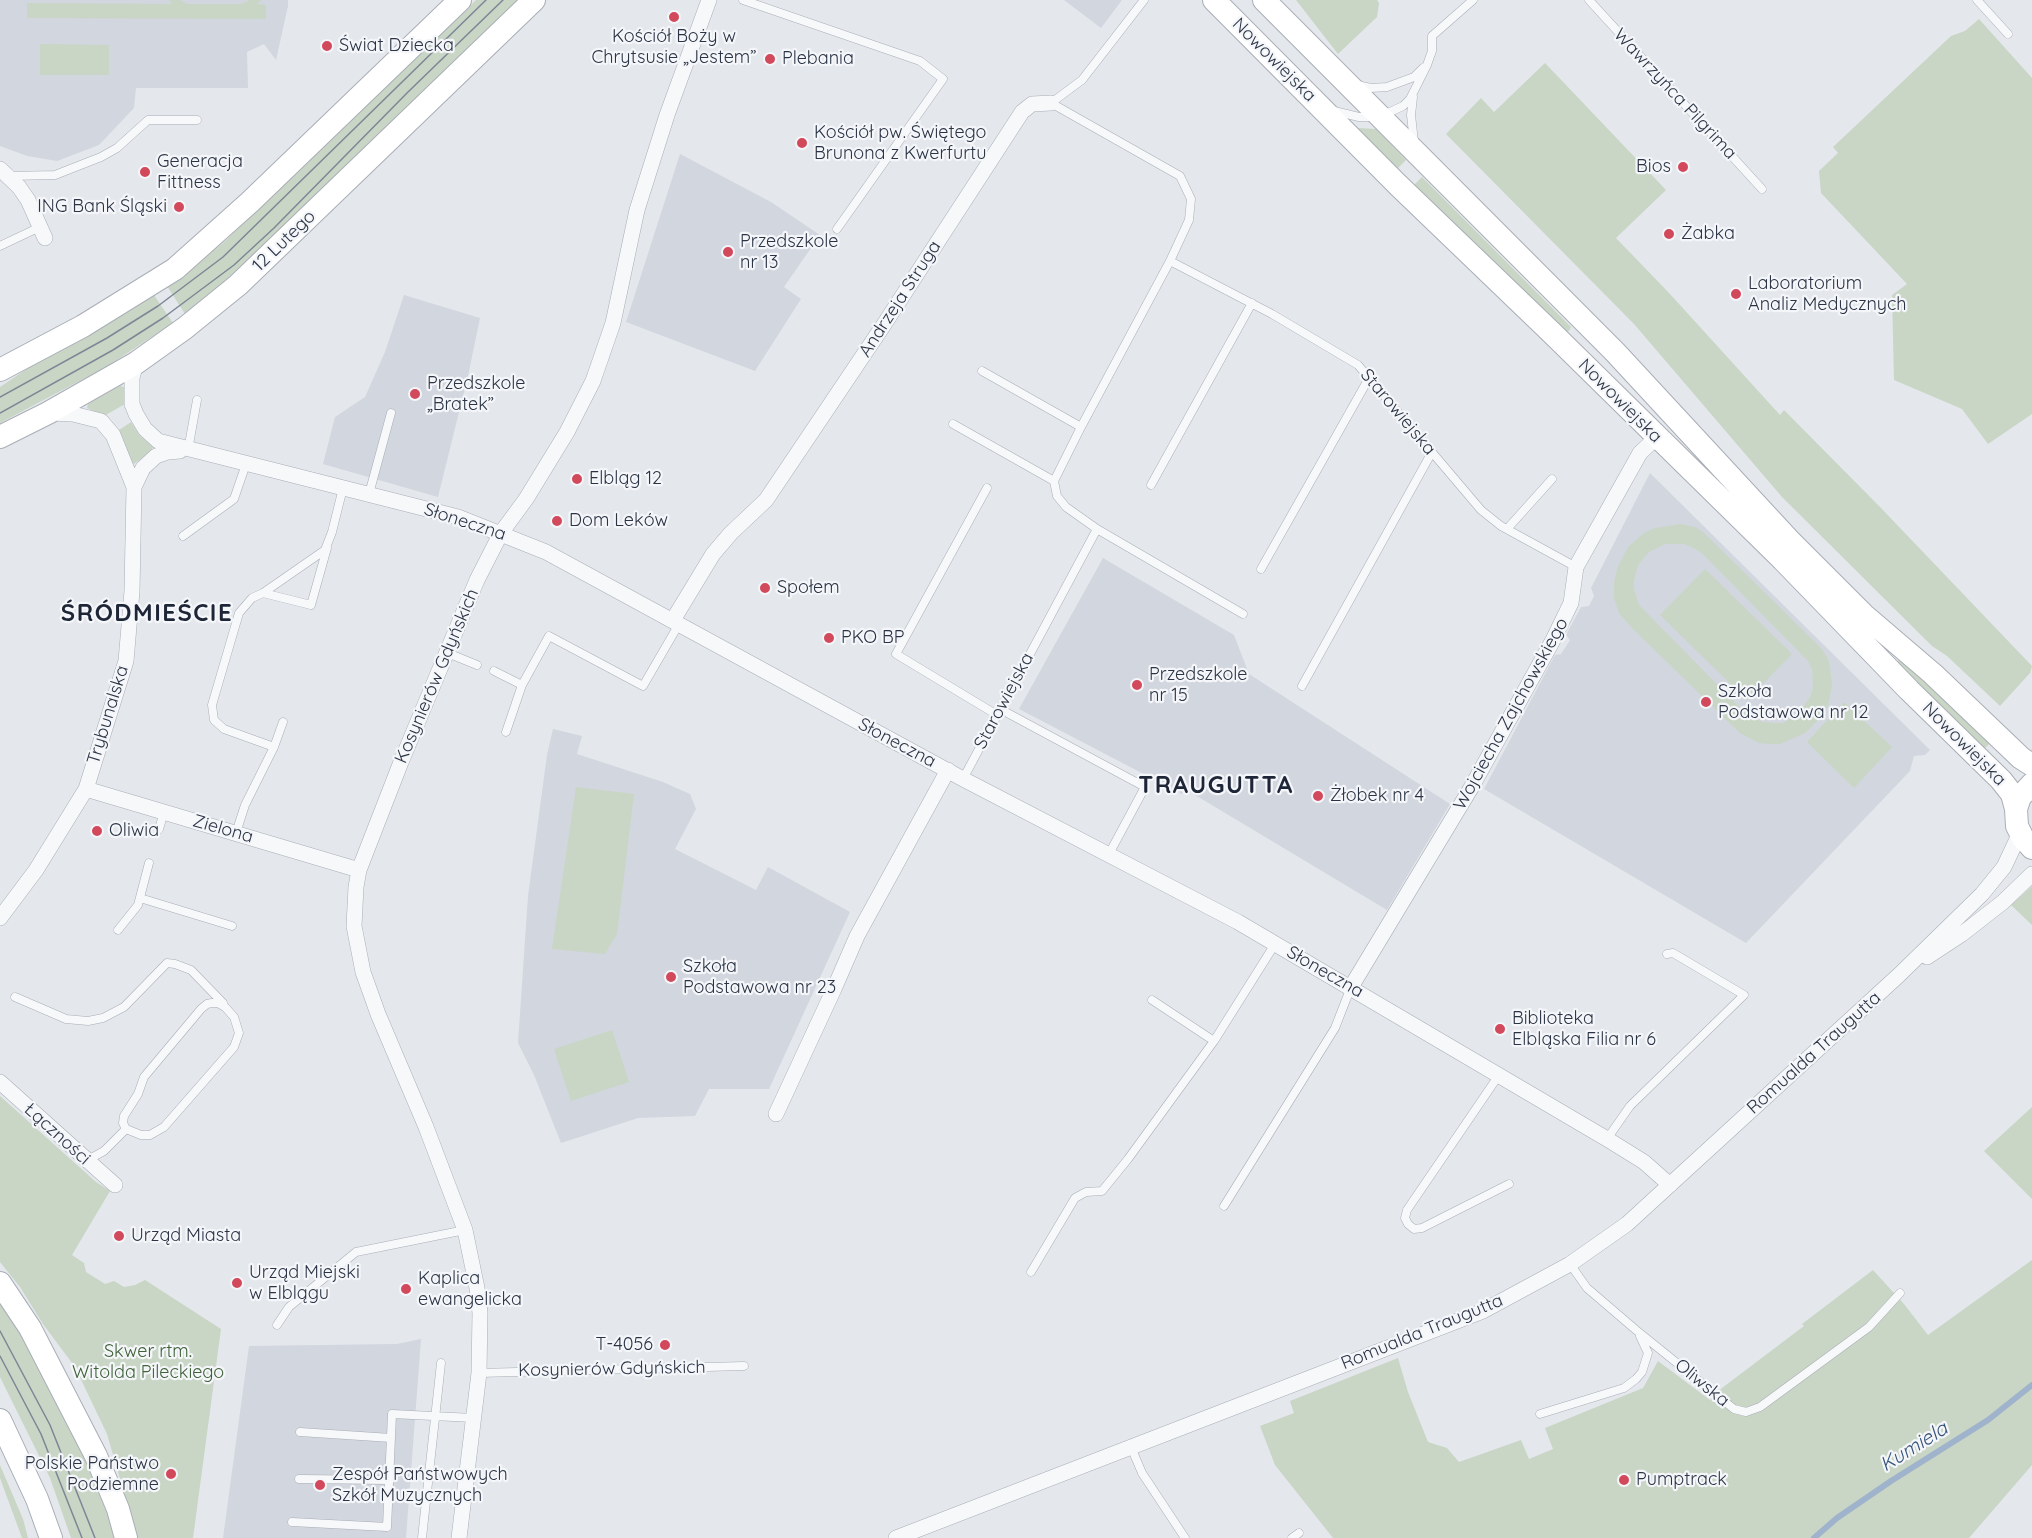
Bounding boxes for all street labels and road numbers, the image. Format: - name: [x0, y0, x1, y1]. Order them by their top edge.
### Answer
- street label: Nowowiejska: [1228, 14, 1320, 106]
- street label: Wawrzyńca Pilgrima: [1609, 24, 1741, 164]
- street label: 12 Lutego: [248, 206, 320, 276]
- street label: Andrzeja Struga: [854, 237, 946, 361]
- street label: Nowowiejska: [1574, 355, 1666, 447]
- street label: Starowiejska: [1356, 365, 1440, 459]
- street label: Słoneczna: [421, 499, 509, 545]
- street label: Kosynierów Gdyńskich: [390, 585, 484, 767]
- street label: Wojciecha Zajchowskiego: [1449, 614, 1573, 814]
- street label: Starowiejska: [970, 649, 1038, 753]
- street label: Trybunalska: [83, 663, 133, 767]
- street label: Nowowiejska: [1918, 698, 2010, 790]
- street label: Słoneczna: [854, 714, 940, 772]
- street label: Zielona: [190, 810, 256, 848]
- street label: Słoneczna: [1283, 941, 1367, 1003]
- street label: Romualda Traugutta: [1743, 987, 1885, 1119]
- street label: Łączności: [19, 1098, 95, 1170]
- street label: Romualda Traugutta: [1338, 1290, 1506, 1374]
- street label: Oliwska: [1670, 1354, 1734, 1412]
- street label: Kosynierów Gdyńskich: [518, 1357, 706, 1381]

